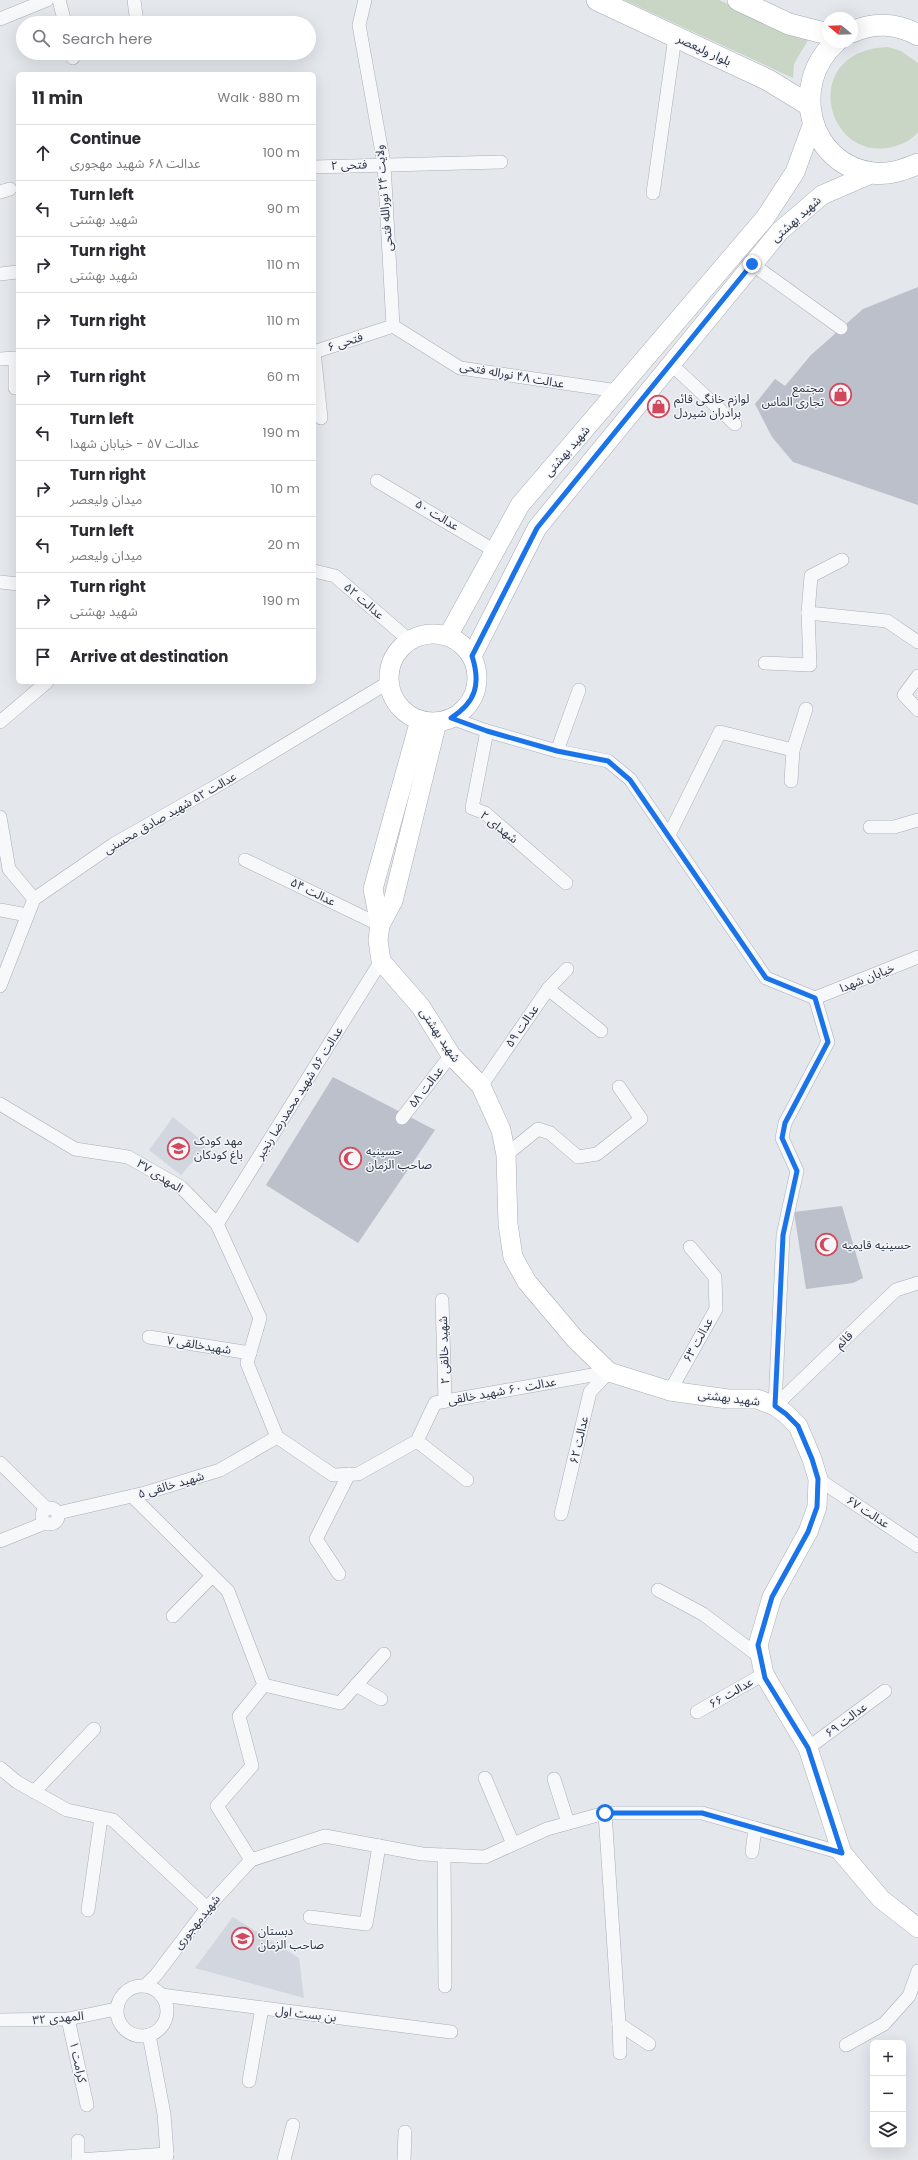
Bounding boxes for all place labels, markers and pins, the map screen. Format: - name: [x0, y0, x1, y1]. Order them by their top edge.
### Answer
- place label: مجتمع تجاری الماس: [762, 379, 824, 410]
- shop icon: مجتمع تجاری الماس: [827, 382, 853, 408]
- place label: لوازم خانگی قائم برادران شیردل: [674, 390, 749, 421]
- shop icon: لوازم خانگی قائم برادران شیردل: [646, 393, 672, 419]
- place label: مهد کودک باغ کودکان: [194, 1132, 243, 1164]
- school or university icon: مهد کودک باغ کودکان: [165, 1135, 191, 1161]
- place label: حسینیه صاحب الزمان: [366, 1142, 432, 1173]
- mosque icon: حسینیه صاحب الزمان: [337, 1145, 363, 1171]
- mosque icon: حسینیه قایمیه: [813, 1232, 839, 1258]
- place label: حسینیه قایمیه: [842, 1236, 911, 1253]
- place label: دبستان صاحب الزمان: [258, 1922, 324, 1953]
- school or university icon: دبستان صاحب الزمان: [229, 1925, 255, 1951]

